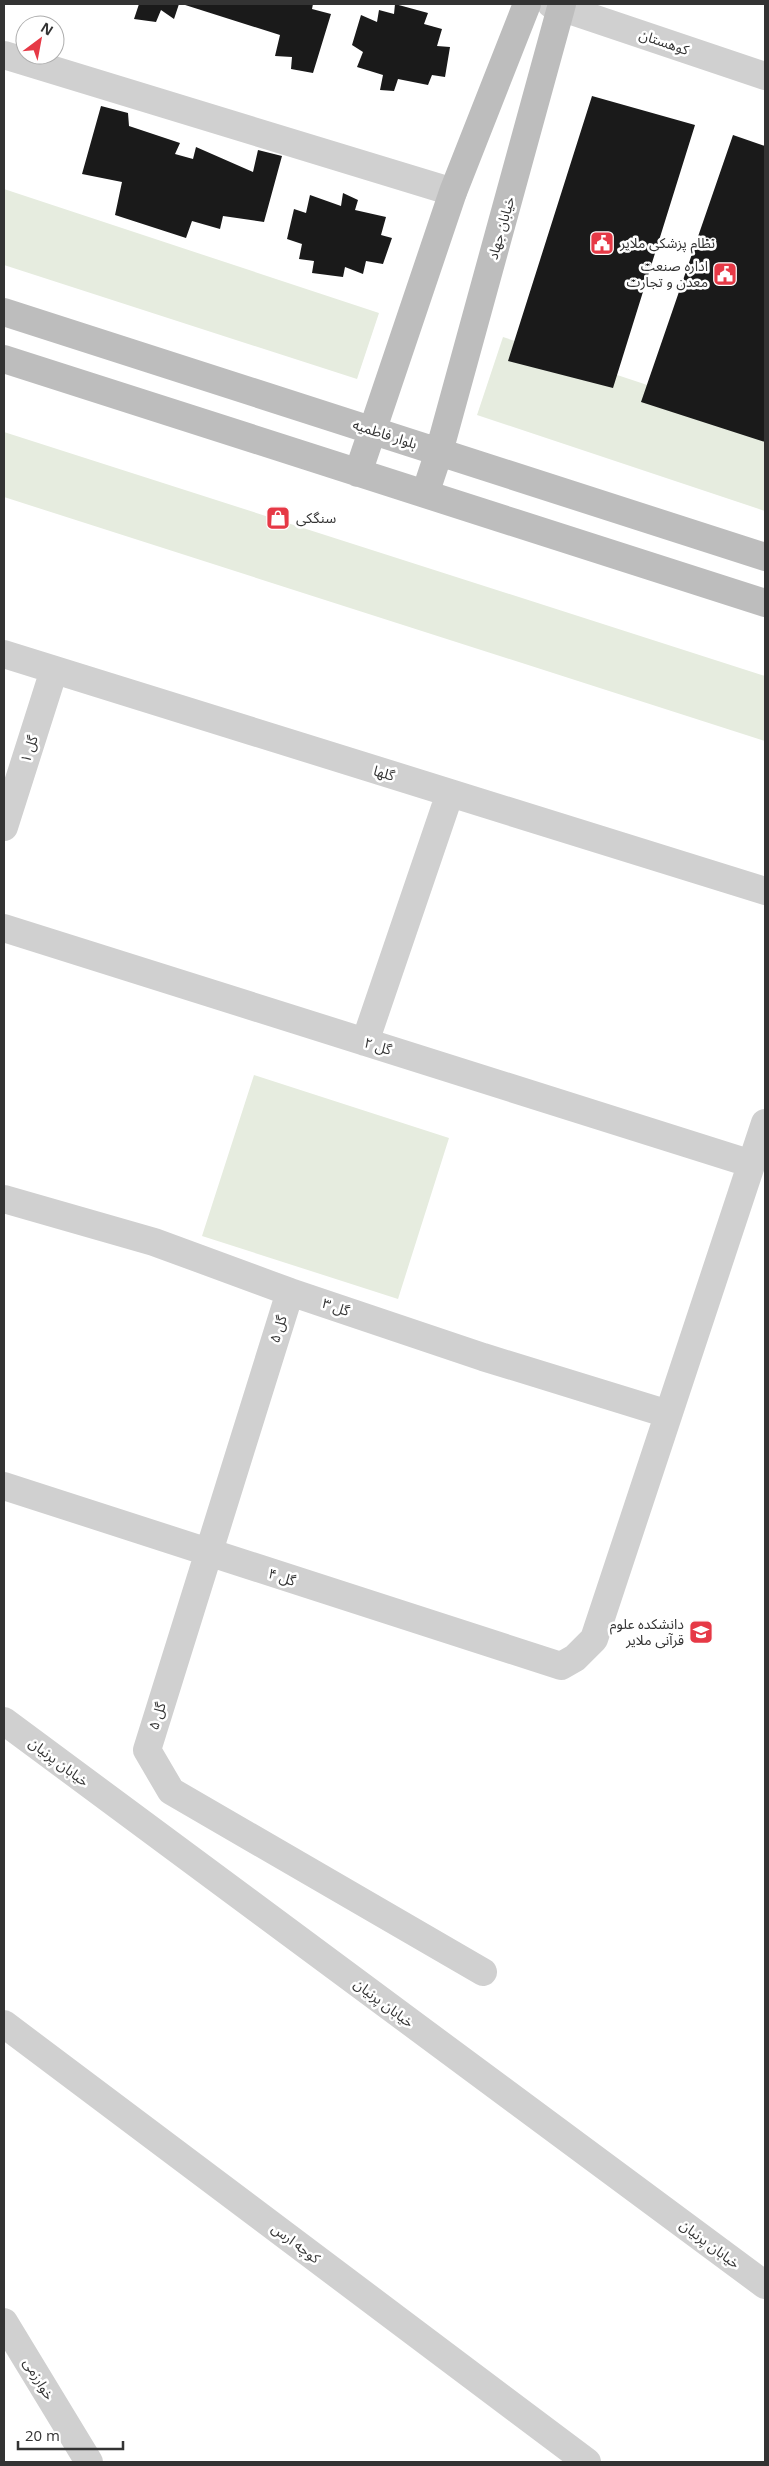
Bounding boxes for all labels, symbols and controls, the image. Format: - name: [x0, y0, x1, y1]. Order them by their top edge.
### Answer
- north arrow: [15, 15, 65, 65]
- text: N: [37, 17, 57, 40]
- street label: کوهستان: [637, 24, 692, 59]
- street label: خیابان جهاد: [482, 194, 519, 262]
- public building icon: نظام پزشکی ملایر: [589, 230, 615, 256]
- place label: نظام پزشکی ملایر: [619, 233, 715, 254]
- place label: اداره صنعت معدن و تجارت: [627, 256, 708, 291]
- public building icon: اداره صنعت معدن و تجارت: [712, 261, 738, 287]
- street label: بلوار فاطمیه: [351, 414, 420, 453]
- shop icon: سنگکی: [265, 505, 291, 531]
- place label: سنگکی: [296, 508, 336, 527]
- street label: گل ۱: [15, 733, 42, 765]
- street label: گلها: [371, 760, 397, 785]
- street label: گل ۲: [362, 1032, 394, 1059]
- street label: گل ۳: [320, 1293, 353, 1320]
- street label: گل ۵: [264, 1313, 291, 1345]
- street label: گل ۴: [266, 1563, 298, 1590]
- place label: دانشکده علوم قرآنی ملایر: [610, 1614, 684, 1649]
- school or university icon: دانشکده علوم قرآنی ملایر: [688, 1619, 714, 1645]
- street label: گل ۵: [143, 1700, 170, 1732]
- street label: خیابان پرنیان: [25, 1733, 93, 1791]
- street label: خیابان پرنیان: [350, 1974, 418, 2032]
- street label: خیابان پرنیان: [676, 2215, 744, 2273]
- street label: کوچه ارس: [268, 2218, 325, 2268]
- street label: خوارزمی: [20, 2354, 59, 2403]
- scale bar: [18, 2418, 122, 2450]
- text: 20 m: [25, 2425, 60, 2445]

